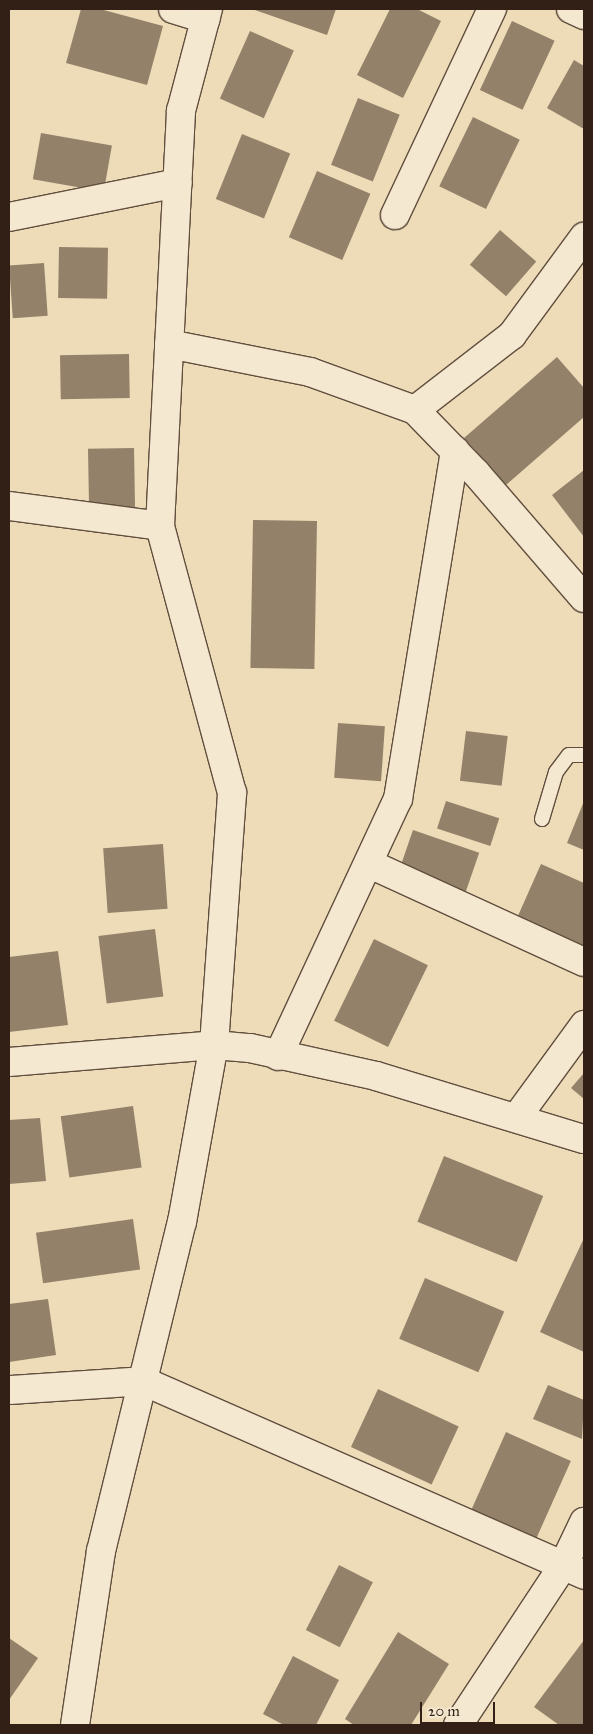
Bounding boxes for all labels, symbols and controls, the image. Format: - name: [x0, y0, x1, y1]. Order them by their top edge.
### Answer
- scale bar: [423, 1692, 498, 1724]
- text: 20 m: [428, 1702, 460, 1720]

